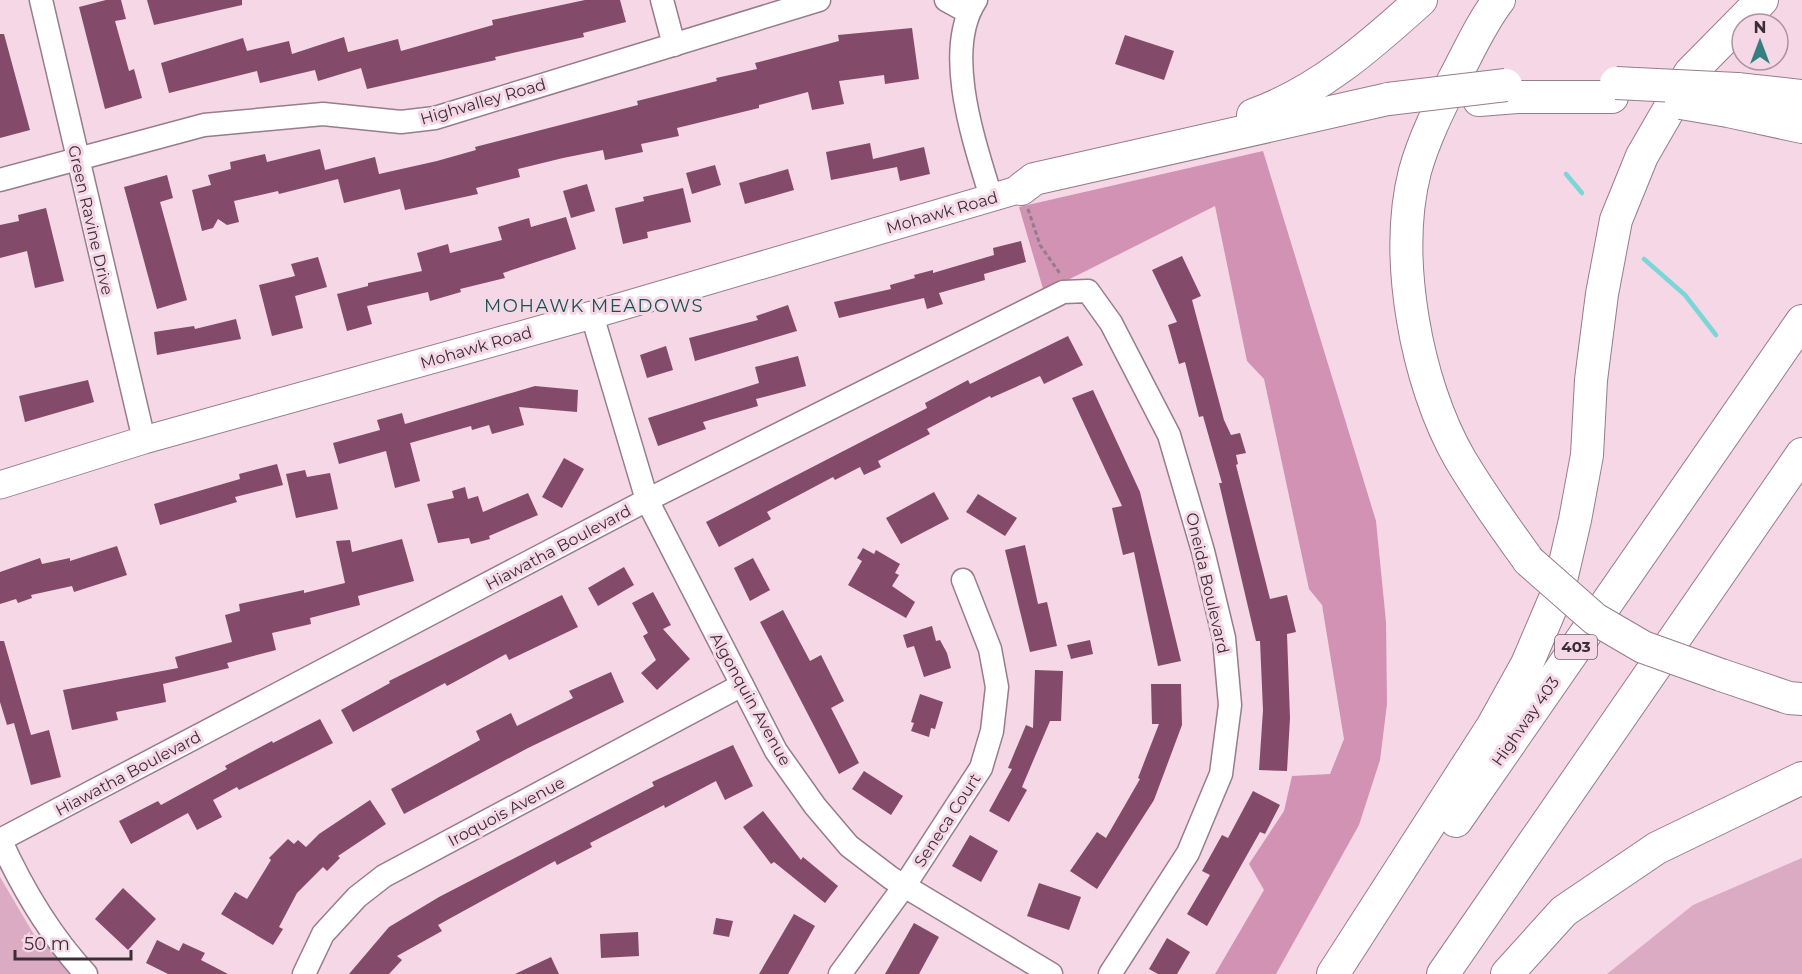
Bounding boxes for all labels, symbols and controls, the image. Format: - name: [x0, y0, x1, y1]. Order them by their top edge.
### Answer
- north arrow: [1730, 12, 1790, 72]
- text: N: [1754, 18, 1766, 37]
- street label: Highvalley Road: [418, 74, 548, 128]
- street label: Green Ravine Drive: [64, 143, 117, 297]
- street label: Mohawk Road: [884, 187, 1000, 237]
- district label: MOHAWK MEADOWS: [484, 295, 704, 317]
- street label: Mohawk Road: [418, 322, 534, 372]
- street label: Hiawatha Boulevard: [482, 501, 634, 594]
- street label: Oneida Boulevard: [1182, 511, 1233, 656]
- street label: Algonquin Avenue: [706, 630, 795, 769]
- road number: 403: [1555, 635, 1597, 659]
- street label: Highway 403: [1488, 673, 1563, 770]
- street label: Hiawatha Boulevard: [52, 727, 204, 820]
- street label: Seneca Court: [910, 770, 985, 871]
- street label: Iroquois Avenue: [445, 773, 568, 850]
- scale bar: [15, 923, 130, 961]
- text: 50 m: [24, 933, 70, 955]

